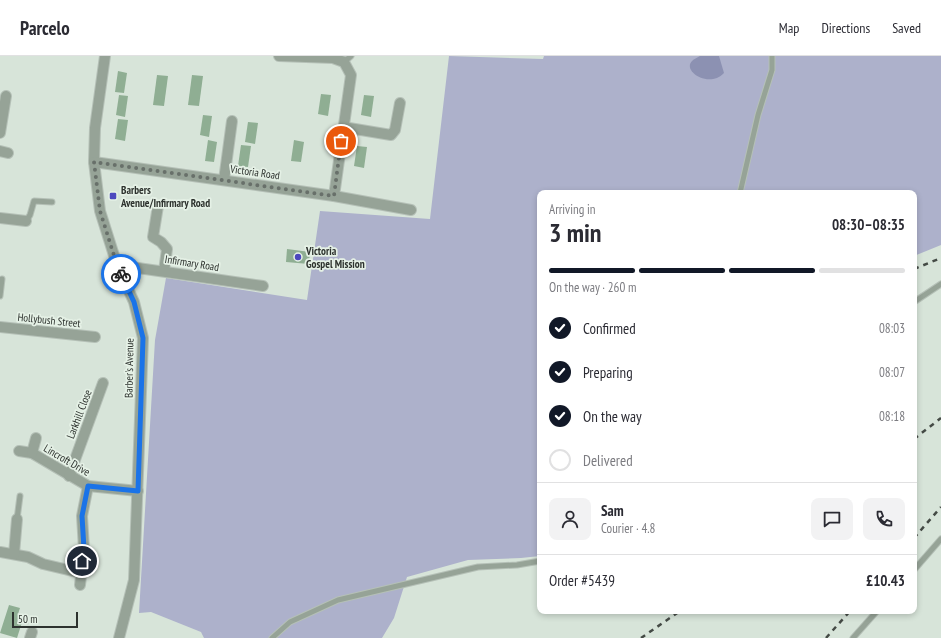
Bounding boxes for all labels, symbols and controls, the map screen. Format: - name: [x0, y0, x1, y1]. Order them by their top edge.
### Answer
- text: Parcelo: [20, 16, 70, 40]
- text: Map: [779, 19, 799, 37]
- text: Directions: [821, 19, 870, 37]
- text: Saved: [892, 19, 921, 37]
- pin: [324, 124, 358, 158]
- icon: bag: [330, 130, 352, 152]
- street label: Victoria Road: [228, 161, 281, 182]
- place label: Barbers Avenue/Infirmary Road: [120, 183, 210, 210]
- marker: Barbers Avenue/Infirmary Road: [108, 191, 118, 201]
- text: Arriving in: [549, 201, 596, 218]
- text: 08:30–08:35: [832, 215, 905, 234]
- text: 3 min: [549, 216, 602, 249]
- place label: Victoria Gospel Mission: [305, 244, 365, 271]
- street label: Infirmary Road: [164, 252, 220, 274]
- marker: Victoria Gospel Mission: [293, 252, 303, 262]
- courier: [101, 254, 141, 294]
- icon: bike: [110, 263, 132, 285]
- text: On the way · 260 m: [549, 279, 636, 296]
- street label: Hollybush Street: [17, 310, 81, 330]
- icon: check: [549, 317, 571, 339]
- text: Confirmed: [583, 319, 636, 338]
- text: 08:03: [879, 320, 905, 337]
- street label: Barber's Avenue: [121, 337, 137, 398]
- icon: check: [549, 361, 571, 383]
- text: Preparing: [583, 363, 633, 382]
- text: 08:07: [879, 364, 905, 381]
- street label: Larkhill Close: [63, 387, 95, 441]
- icon: check: [549, 405, 571, 427]
- text: On the way: [583, 407, 642, 426]
- text: 08:18: [879, 408, 905, 425]
- street label: Lincroft Drive: [41, 441, 93, 479]
- text: Delivered: [583, 451, 633, 470]
- button: person: [549, 498, 591, 540]
- button: chat: [811, 498, 853, 540]
- button: phone: [863, 498, 905, 540]
- text: Sam: [601, 501, 624, 520]
- text: Courier · 4.8: [601, 520, 655, 537]
- pin: [65, 544, 99, 578]
- icon: home: [71, 550, 93, 572]
- text: Order #5439: [549, 571, 615, 590]
- text: £10.43: [866, 571, 905, 590]
- scale bar: [12, 610, 78, 629]
- text: 50 m: [18, 612, 37, 626]

